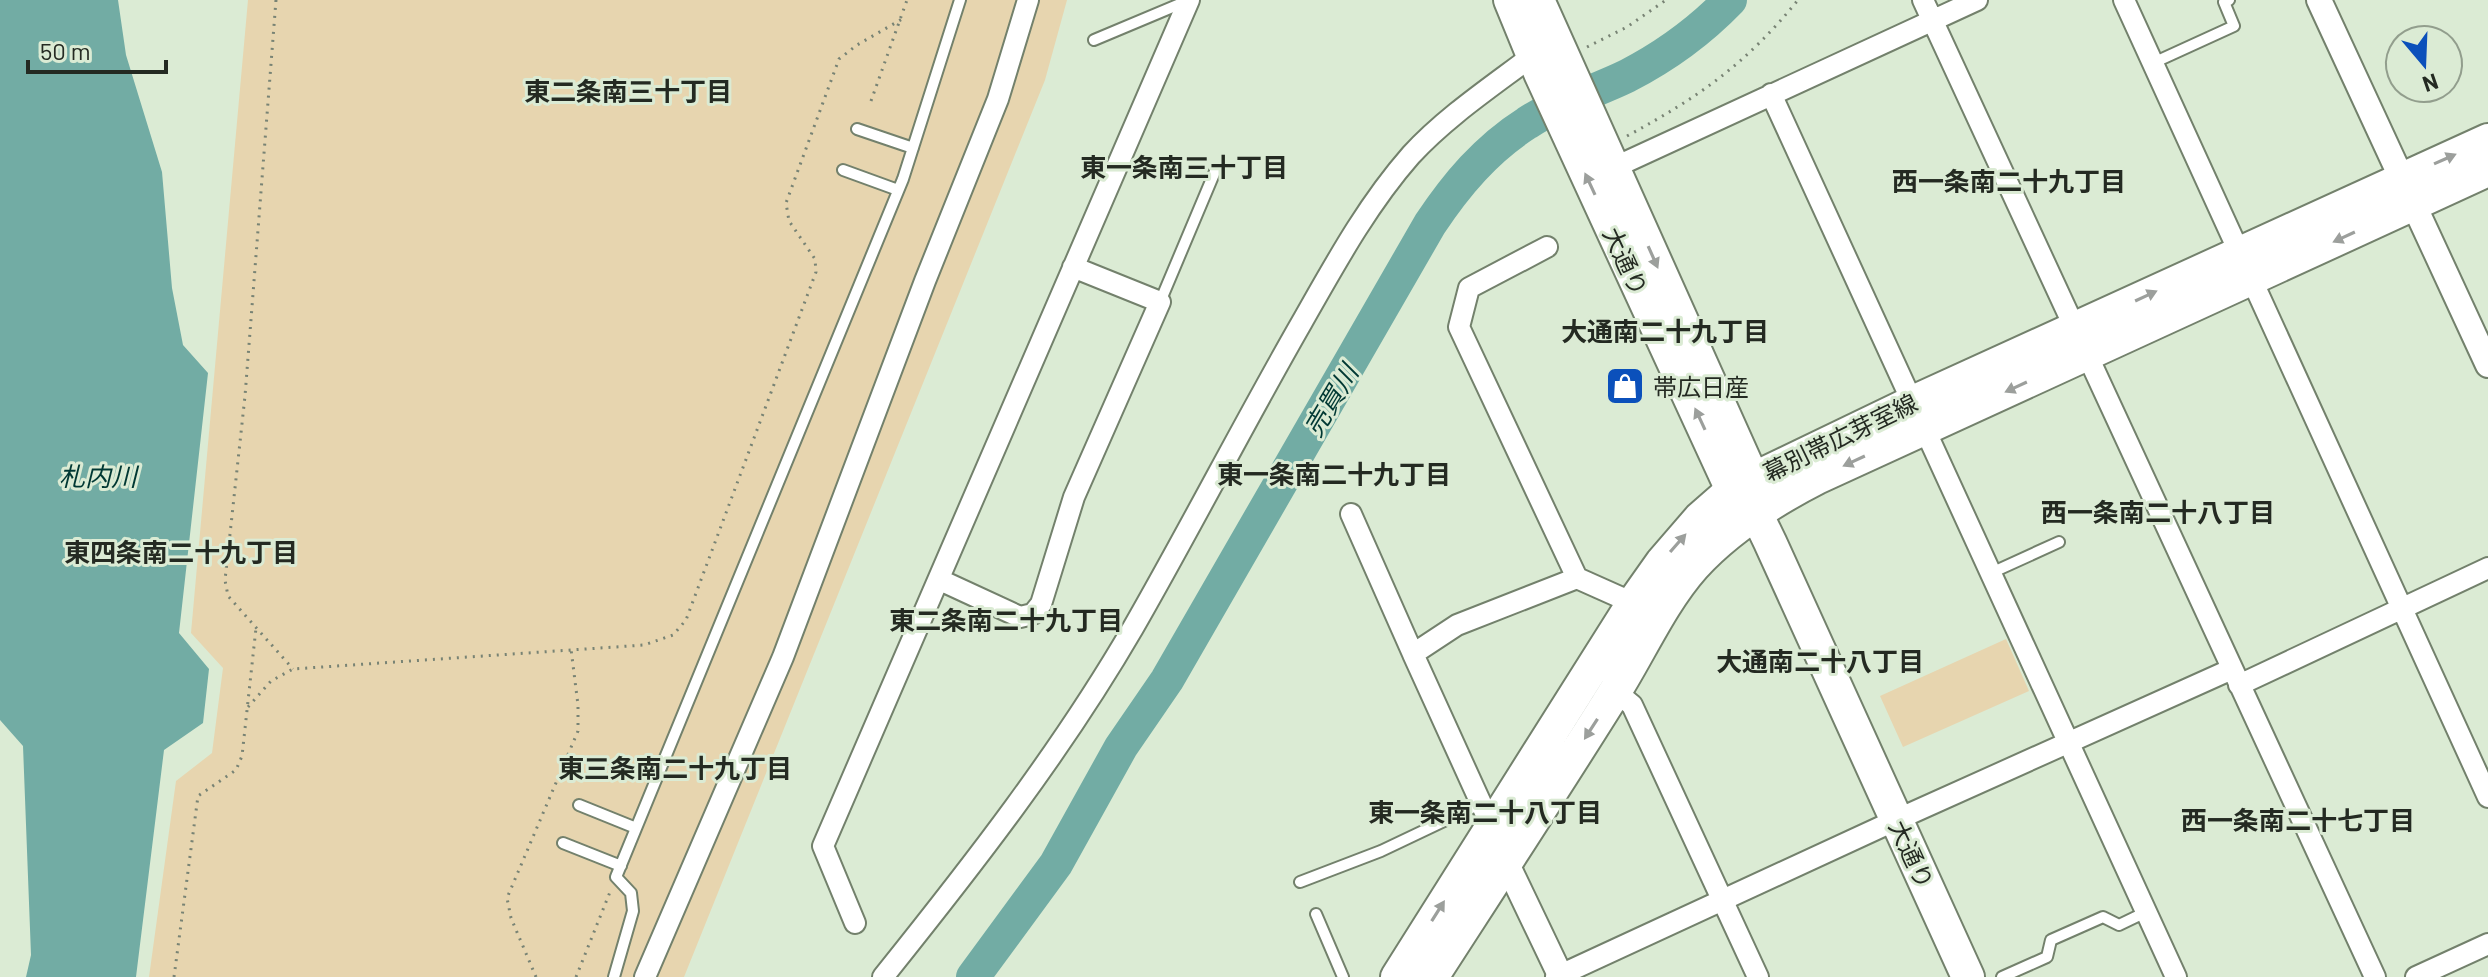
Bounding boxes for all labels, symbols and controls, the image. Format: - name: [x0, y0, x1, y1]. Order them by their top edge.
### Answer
- scale bar: [28, 24, 166, 74]
- north arrow: [2384, 24, 2464, 104]
- text: 50 m: [40, 36, 91, 65]
- text: N: [2420, 69, 2442, 99]
- district label: 東二条南三十丁目: [524, 75, 732, 106]
- district label: 東一条南三十丁目: [1080, 151, 1288, 182]
- one-way arrow: [2433, 152, 2457, 166]
- district label: 西一条南二十九丁目: [1892, 165, 2126, 196]
- one-way arrow: [1583, 172, 1597, 195]
- street label: 大通り: [1598, 222, 1654, 300]
- one-way arrow: [2332, 230, 2356, 243]
- one-way arrow: [1647, 245, 1660, 269]
- one-way arrow: [2134, 289, 2158, 303]
- district label: 大通南二十九丁目: [1561, 315, 1769, 346]
- water label: 売買川: [1297, 356, 1365, 441]
- shop icon: 帯広日産: [1604, 365, 1646, 407]
- place label: 帯広日産: [1653, 372, 1749, 401]
- one-way arrow: [2005, 380, 2028, 394]
- street label: 幕別帯広芽室線: [1758, 387, 1922, 487]
- one-way arrow: [1693, 408, 1706, 431]
- one-way arrow: [1843, 454, 1866, 468]
- district label: 東一条南二十九丁目: [1217, 458, 1451, 489]
- water label: 札内川: [59, 460, 140, 491]
- district label: 西一条南二十八丁目: [2041, 496, 2275, 527]
- one-way arrow: [1669, 533, 1687, 552]
- district label: 東四条南二十九丁目: [64, 536, 298, 567]
- district label: 東二条南二十九丁目: [889, 604, 1123, 635]
- district label: 大通南二十八丁目: [1716, 645, 1924, 676]
- one-way arrow: [1585, 718, 1599, 740]
- district label: 東三条南二十九丁目: [558, 752, 792, 783]
- district label: 東一条南二十八丁目: [1368, 796, 1602, 827]
- district label: 西一条南二十七丁目: [2181, 804, 2415, 835]
- street label: 大通り: [1884, 815, 1940, 893]
- one-way arrow: [1431, 900, 1445, 922]

